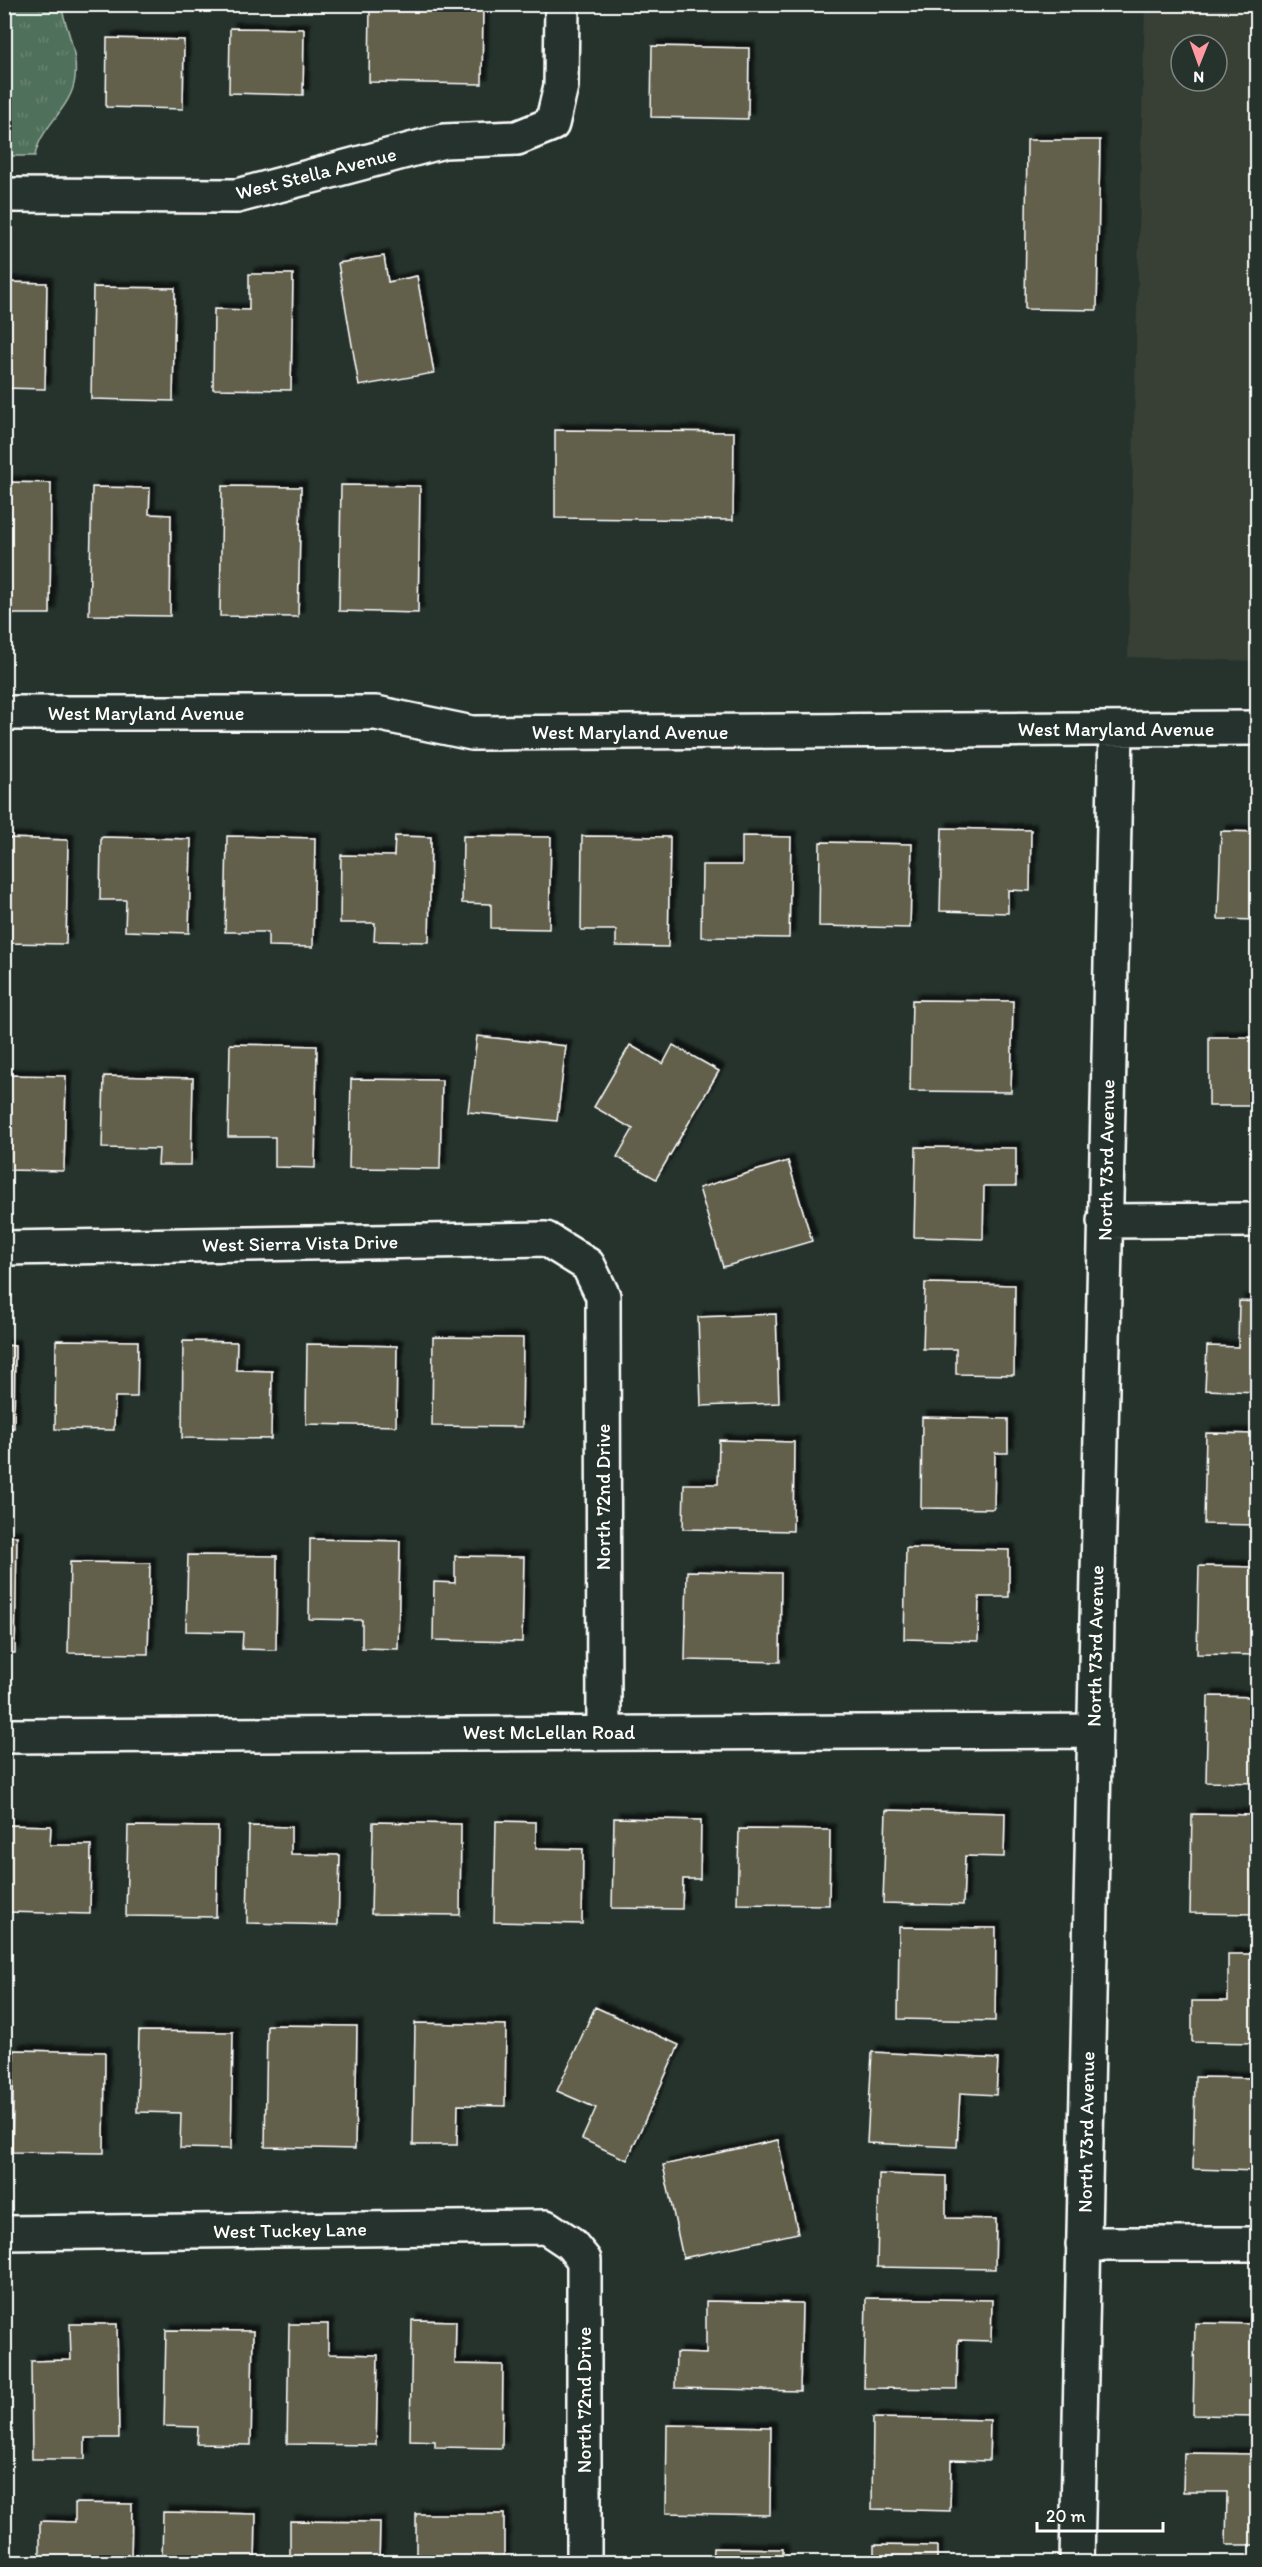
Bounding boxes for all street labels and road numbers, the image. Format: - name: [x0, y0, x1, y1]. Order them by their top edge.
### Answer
- street label: West Stella Avenue: [233, 141, 399, 205]
- street label: West Maryland Avenue: [48, 701, 244, 725]
- street label: West Maryland Avenue: [1018, 717, 1214, 741]
- street label: West Maryland Avenue: [532, 720, 728, 744]
- street label: North 73rd Avenue: [1093, 1079, 1119, 1241]
- street label: West Sierra Vista Drive: [202, 1229, 398, 1257]
- street label: North 72nd Drive: [591, 1424, 615, 1570]
- street label: North 73rd Avenue: [1082, 1565, 1108, 1727]
- street label: West McLellan Road: [463, 1720, 635, 1744]
- street label: North 73rd Avenue: [1073, 2051, 1099, 2213]
- street label: West Tuckey Lane: [213, 2217, 367, 2243]
- street label: North 72nd Drive: [572, 2327, 596, 2473]

